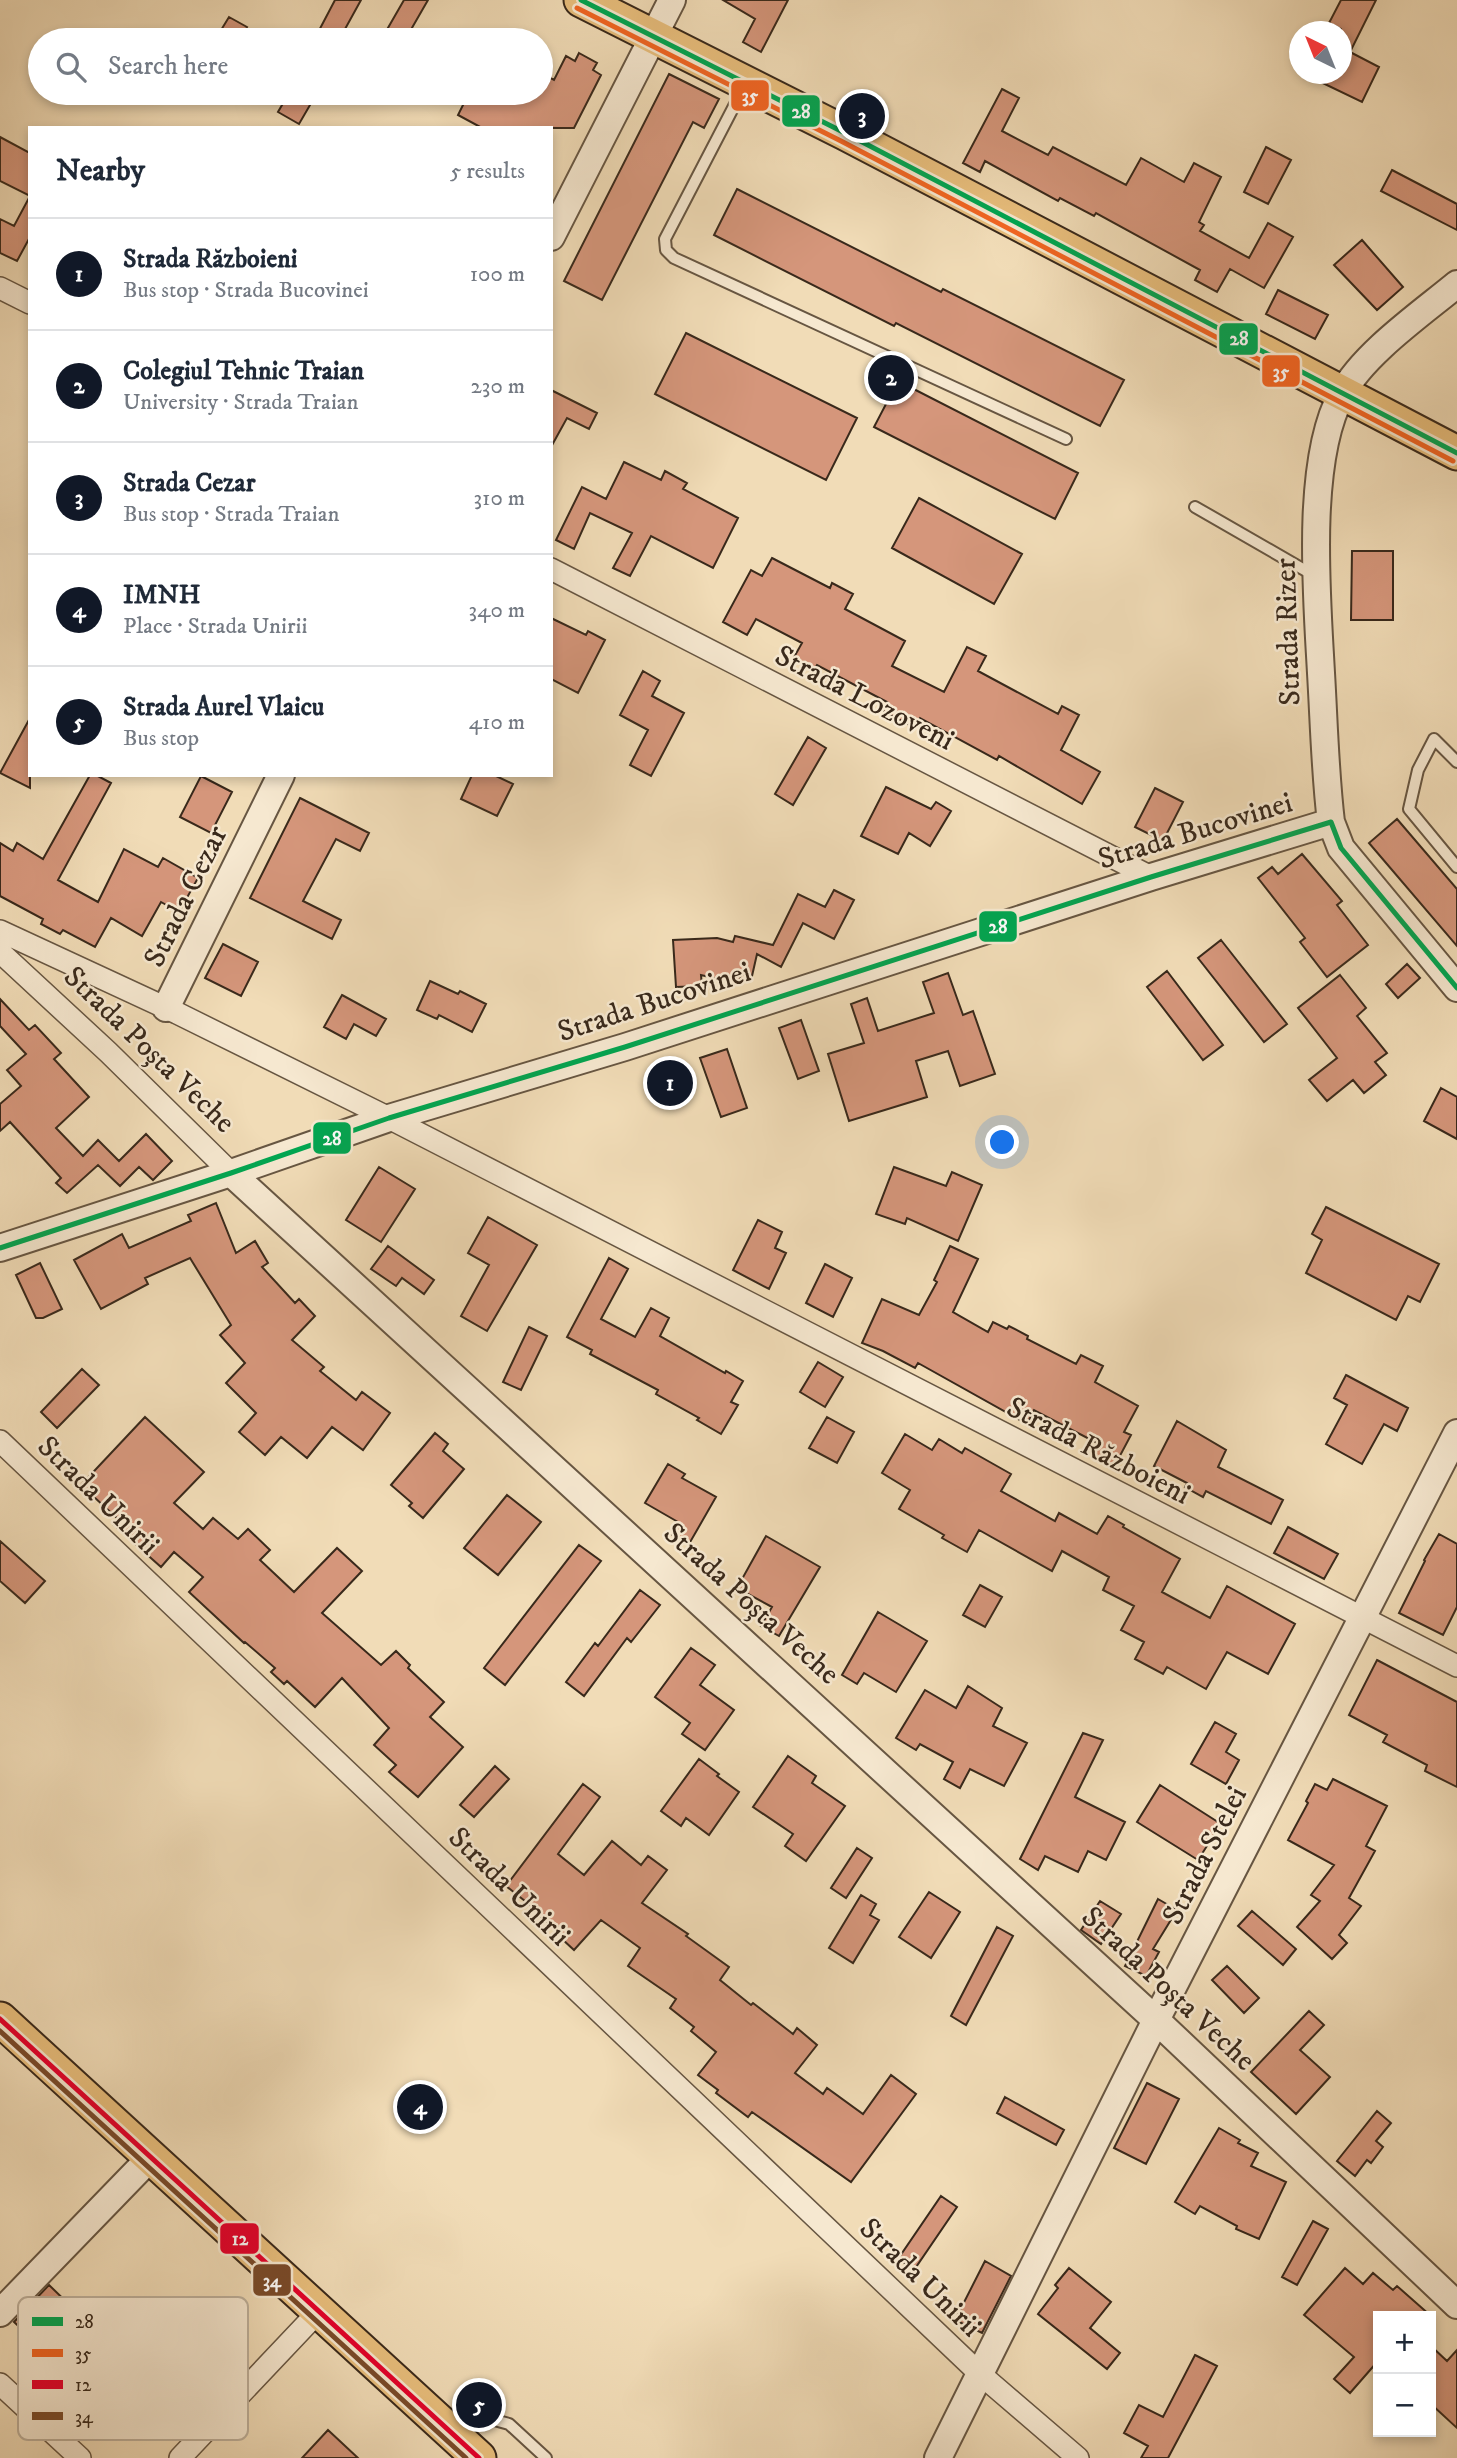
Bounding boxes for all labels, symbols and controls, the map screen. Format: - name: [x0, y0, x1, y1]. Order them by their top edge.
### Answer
- north arrow: [1289, 21, 1352, 84]
- search box: [28, 28, 553, 105]
- icon: search: [52, 48, 90, 86]
- text: Search here: [108, 50, 228, 83]
- line badge: 35: [730, 79, 770, 112]
- text: 35: [742, 85, 759, 108]
- pin: 3: [839, 90, 885, 142]
- line badge: 28: [781, 94, 821, 128]
- text: 28: [792, 101, 811, 124]
- text: Nearby: [56, 153, 145, 190]
- text: 5 results: [450, 157, 525, 186]
- text: Strada Războieni: [123, 243, 297, 276]
- text: 1: [75, 260, 83, 289]
- text: 100 m: [470, 260, 525, 289]
- text: Bus stop · Strada Bucovinei: [123, 276, 369, 305]
- line badge: 28: [1218, 322, 1259, 356]
- text: 28: [1230, 328, 1249, 351]
- pin: 2: [868, 352, 914, 404]
- line badge: 35: [1261, 354, 1301, 388]
- text: Colegiul Tehnic Traian: [123, 355, 364, 388]
- text: 35: [1273, 361, 1290, 384]
- text: 2: [73, 372, 85, 401]
- text: 230 m: [471, 372, 525, 401]
- text: University · Strada Traian: [123, 388, 359, 417]
- text: Strada Cezar: [123, 467, 255, 500]
- text: 3: [75, 484, 83, 513]
- text: 310 m: [473, 484, 525, 513]
- text: Bus stop · Strada Traian: [123, 500, 340, 529]
- street label: Strada Rizer: [1267, 558, 1310, 706]
- text: IMNH: [123, 579, 201, 612]
- text: 4: [72, 596, 86, 625]
- text: 340 m: [469, 596, 525, 625]
- text: Place · Strada Unirii: [123, 612, 307, 641]
- street label: Strada Lozoveni: [769, 637, 960, 759]
- text: Strada Aurel Vlaicu: [123, 691, 324, 724]
- text: 5: [73, 708, 85, 737]
- text: 410 m: [469, 708, 525, 737]
- text: Bus stop: [123, 724, 199, 753]
- street label: Strada Bucovinei: [1094, 784, 1297, 879]
- street label: Strada Cezar: [136, 820, 236, 973]
- line badge: 28: [978, 910, 1018, 943]
- text: 28: [989, 916, 1008, 939]
- street label: Strada Bucovinei: [553, 954, 756, 1051]
- street label: Strada Poșta Veche: [55, 959, 243, 1141]
- pin: 1: [647, 1057, 693, 1109]
- line badge: 28: [312, 1121, 352, 1155]
- your location: [985, 1125, 1019, 1159]
- text: 28: [323, 1128, 342, 1151]
- street label: Strada Războieni: [1000, 1389, 1196, 1514]
- street label: Strada Unirii: [29, 1429, 167, 1564]
- street label: Strada Poșta Veche: [655, 1515, 847, 1693]
- street label: Strada Stelei: [1155, 1780, 1256, 1931]
- street label: Strada Unirii: [440, 1820, 578, 1955]
- street label: Strada Poșta Veche: [1073, 1899, 1263, 2079]
- pin: 4: [397, 2081, 443, 2133]
- street label: Strada Unirii: [851, 2211, 989, 2346]
- line badge: 12: [219, 2222, 260, 2255]
- text: 12: [232, 2228, 249, 2251]
- line badge: 34: [252, 2263, 292, 2297]
- text: 34: [263, 2270, 282, 2293]
- legend: [18, 2297, 248, 2440]
- text: 28: [75, 2311, 94, 2334]
- map controls: [1373, 2311, 1436, 2437]
- button: +: [1373, 2311, 1436, 2374]
- text: 35: [75, 2343, 92, 2366]
- text: 12: [75, 2374, 92, 2397]
- button: −: [1373, 2374, 1436, 2437]
- pin: 5: [456, 2379, 502, 2431]
- text: 34: [75, 2406, 94, 2429]

